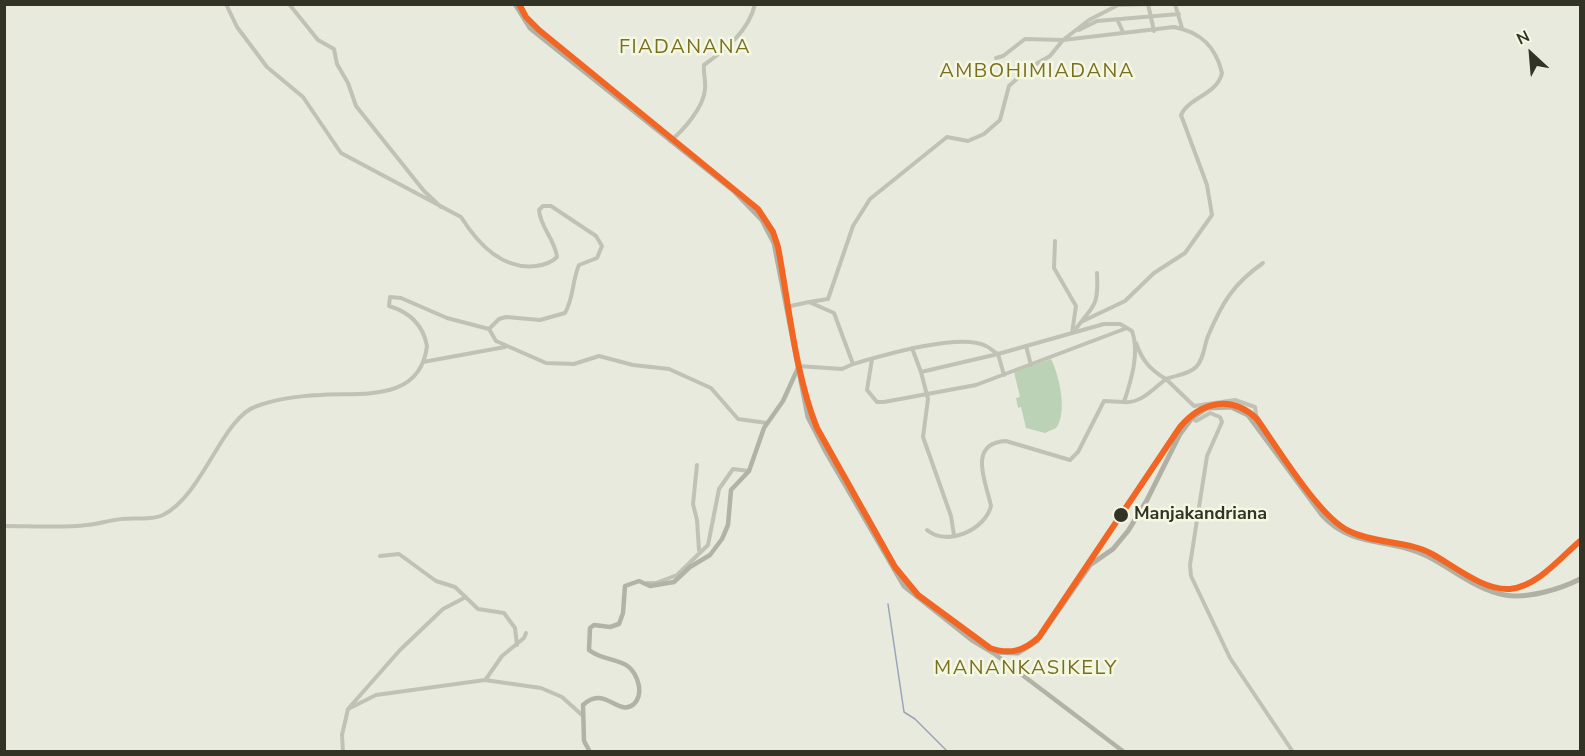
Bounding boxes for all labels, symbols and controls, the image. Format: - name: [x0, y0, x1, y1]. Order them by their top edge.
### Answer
- north arrow: [1501, 24, 1561, 84]
- text: N: [1513, 25, 1533, 50]
- district label: FIADANANA: [619, 36, 751, 60]
- district label: AMBOHIMIADANA: [939, 60, 1135, 84]
- place label: Manjakandriana: [1134, 504, 1267, 526]
- marker: Manjakandriana: [1112, 506, 1130, 524]
- district label: MANANKASIKELY: [934, 657, 1118, 681]

